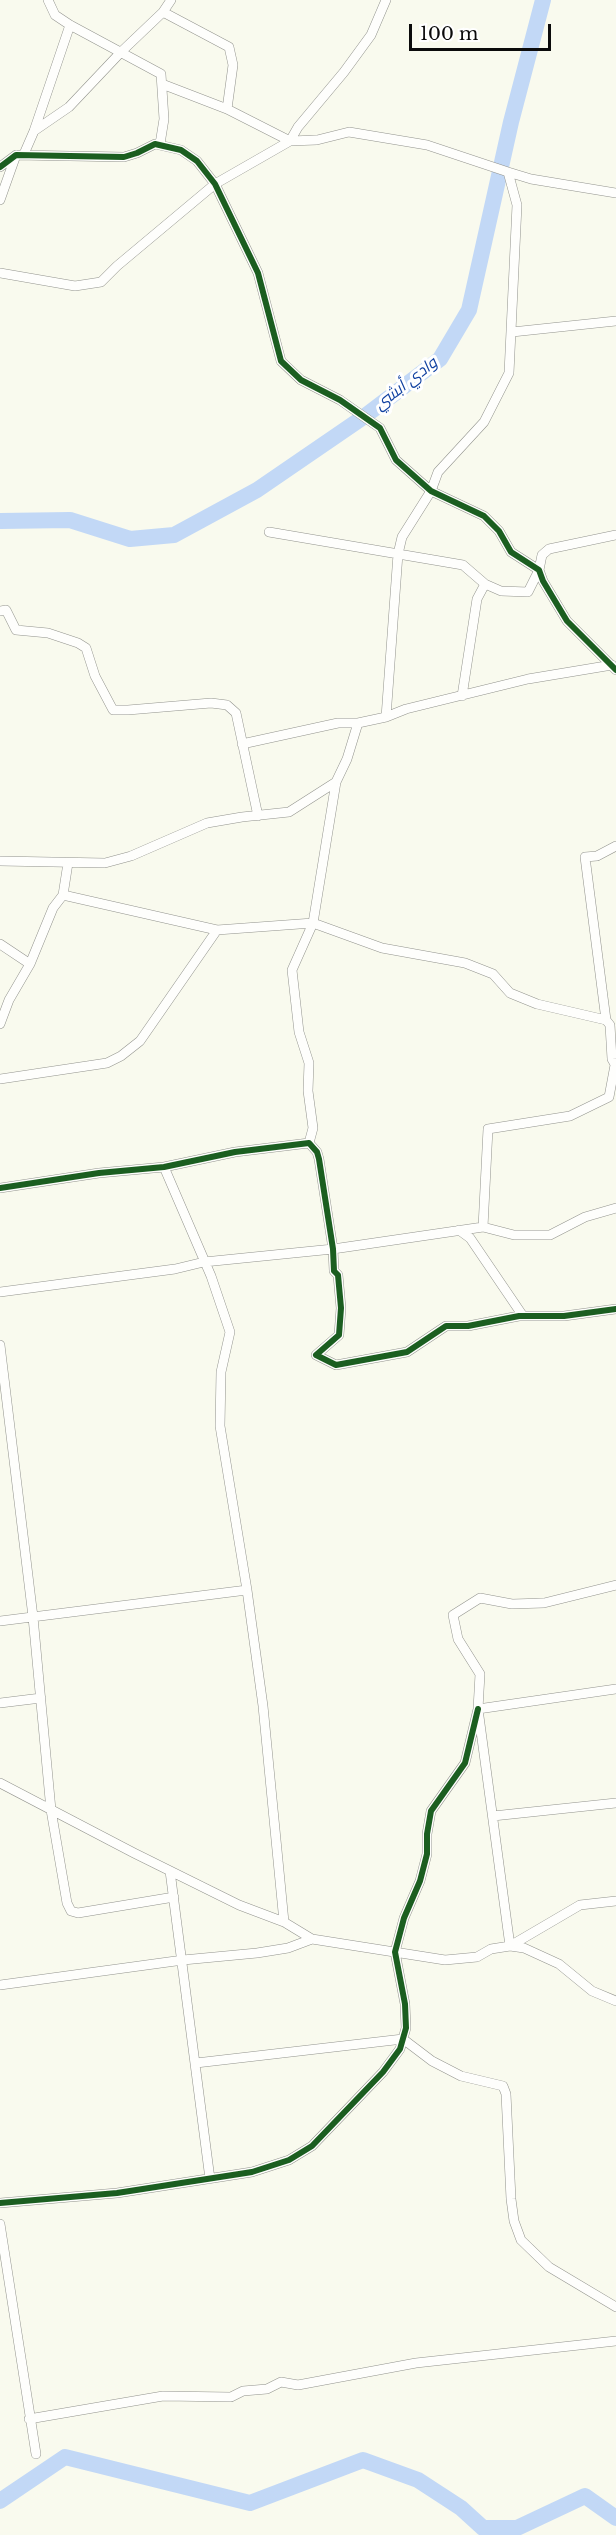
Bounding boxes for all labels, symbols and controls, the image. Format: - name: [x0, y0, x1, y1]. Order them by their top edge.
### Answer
- scale bar: [412, 12, 554, 50]
- text: 100 m: [420, 23, 478, 45]
- water label: وادي أبشي: [371, 354, 441, 414]

